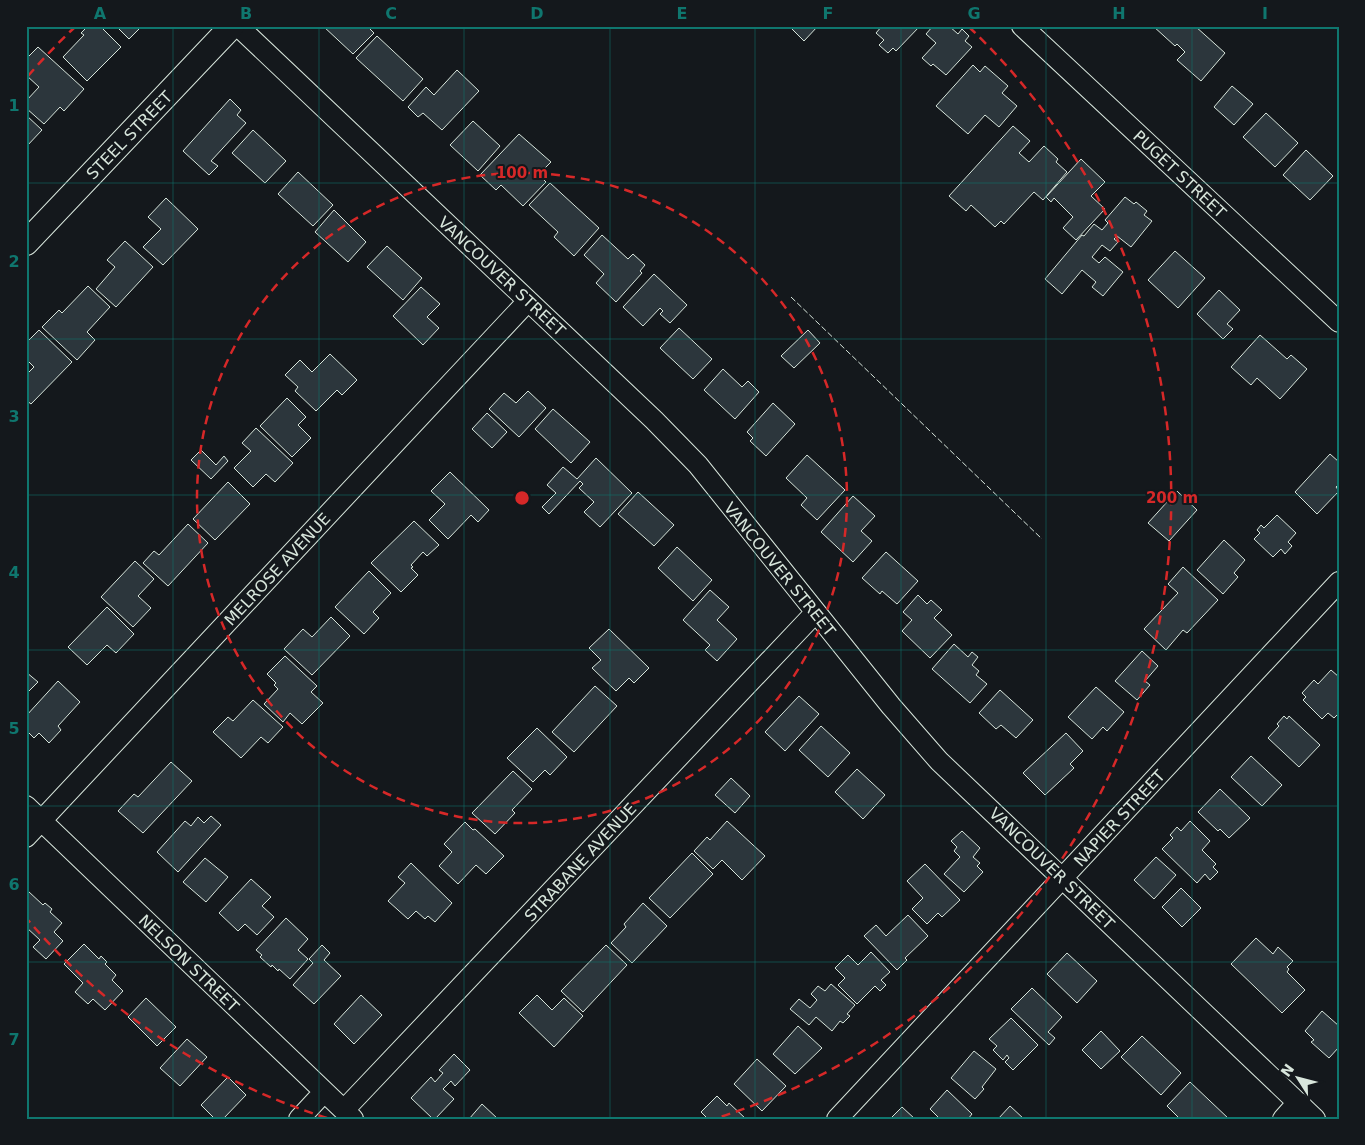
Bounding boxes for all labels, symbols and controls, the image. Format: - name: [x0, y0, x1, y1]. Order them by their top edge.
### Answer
- text: A: [94, 4, 107, 23]
- text: B: [240, 4, 252, 23]
- text: C: [385, 4, 397, 23]
- text: D: [530, 4, 544, 23]
- text: E: [677, 4, 687, 23]
- text: F: [823, 4, 833, 23]
- text: G: [967, 4, 981, 23]
- text: H: [1112, 4, 1126, 23]
- text: I: [1262, 4, 1268, 23]
- street label: STEEL STREET: [83, 87, 176, 183]
- text: 1: [8, 96, 20, 115]
- street label: PUGET STREET: [1129, 127, 1230, 222]
- text: 100 m: [496, 164, 548, 182]
- street label: VANCOUVER STREET: [434, 213, 569, 340]
- text: 2: [8, 252, 20, 271]
- text: 3: [8, 407, 20, 426]
- centre of rings: [513, 489, 531, 507]
- text: 200 m: [1146, 489, 1198, 507]
- street label: VANCOUVER STREET: [720, 499, 840, 640]
- street label: MELROSE AVENUE: [220, 509, 334, 629]
- text: 4: [8, 563, 20, 582]
- text: 5: [8, 719, 20, 738]
- street label: NAPIER STREET: [1070, 766, 1169, 870]
- street label: STRABANE AVENUE: [520, 799, 640, 926]
- street label: VANCOUVER STREET: [985, 804, 1118, 933]
- text: 6: [8, 875, 20, 894]
- street label: NELSON STREET: [135, 911, 243, 1016]
- text: 7: [8, 1030, 20, 1049]
- north arrow: [1272, 1052, 1322, 1102]
- text: N: [1278, 1061, 1297, 1080]

